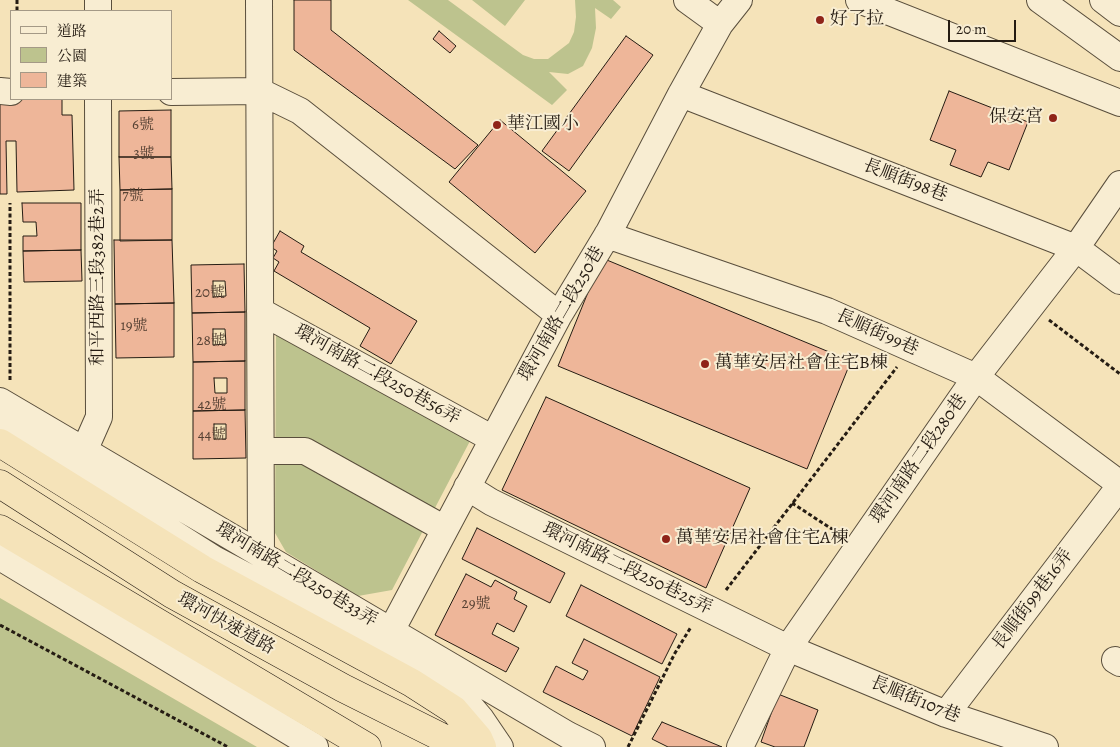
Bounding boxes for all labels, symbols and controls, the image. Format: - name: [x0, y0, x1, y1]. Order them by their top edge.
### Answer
- place label: 好了拉: [830, 9, 884, 31]
- legend: [10, 10, 172, 100]
- scale bar: [950, 10, 1018, 42]
- marker: 好了拉: [814, 14, 826, 26]
- text: 20 m: [956, 19, 987, 39]
- text: 道路: [57, 21, 87, 41]
- text: 公園: [57, 46, 87, 66]
- text: 建築: [57, 71, 87, 91]
- place label: 保安宮: [989, 107, 1043, 129]
- marker: 保安宮: [1047, 112, 1059, 124]
- place label: 華江國小: [507, 114, 579, 136]
- house number: 6號: [132, 116, 154, 134]
- marker: 華江國小: [491, 119, 503, 131]
- house number: 3號: [133, 145, 155, 163]
- street label: 長順街98巷: [860, 155, 950, 207]
- house number: 7號: [122, 187, 144, 205]
- street label: 和平西路三段382巷2弄: [88, 188, 110, 366]
- street label: 環河南路二段250巷: [515, 243, 609, 385]
- house number: 20號: [195, 284, 225, 302]
- street label: 長順街99巷: [832, 305, 922, 361]
- house number: 19號: [121, 317, 147, 335]
- street label: 環河南路二段250巷56弄: [290, 320, 464, 430]
- house number: 28號: [196, 332, 226, 350]
- place label: 萬華安居社會住宅B棟: [715, 353, 888, 375]
- marker: 萬華安居社會住宅B棟: [699, 358, 711, 370]
- street label: 環河南路二段280巷: [866, 390, 972, 528]
- house number: 42號: [198, 396, 226, 414]
- house number: 44號: [198, 426, 226, 444]
- street label: 環河南路二段250巷33弄: [211, 518, 381, 632]
- street label: 環河南路二段250巷25弄: [539, 518, 715, 620]
- place label: 萬華安居社會住宅A棟: [676, 528, 849, 550]
- marker: 萬華安居社會住宅A棟: [660, 533, 672, 545]
- street label: 長順街99巷16弄: [988, 545, 1078, 655]
- street label: 環河快速道路: [174, 588, 278, 660]
- house number: 29號: [462, 595, 490, 613]
- street label: 長順街107巷: [867, 672, 963, 728]

